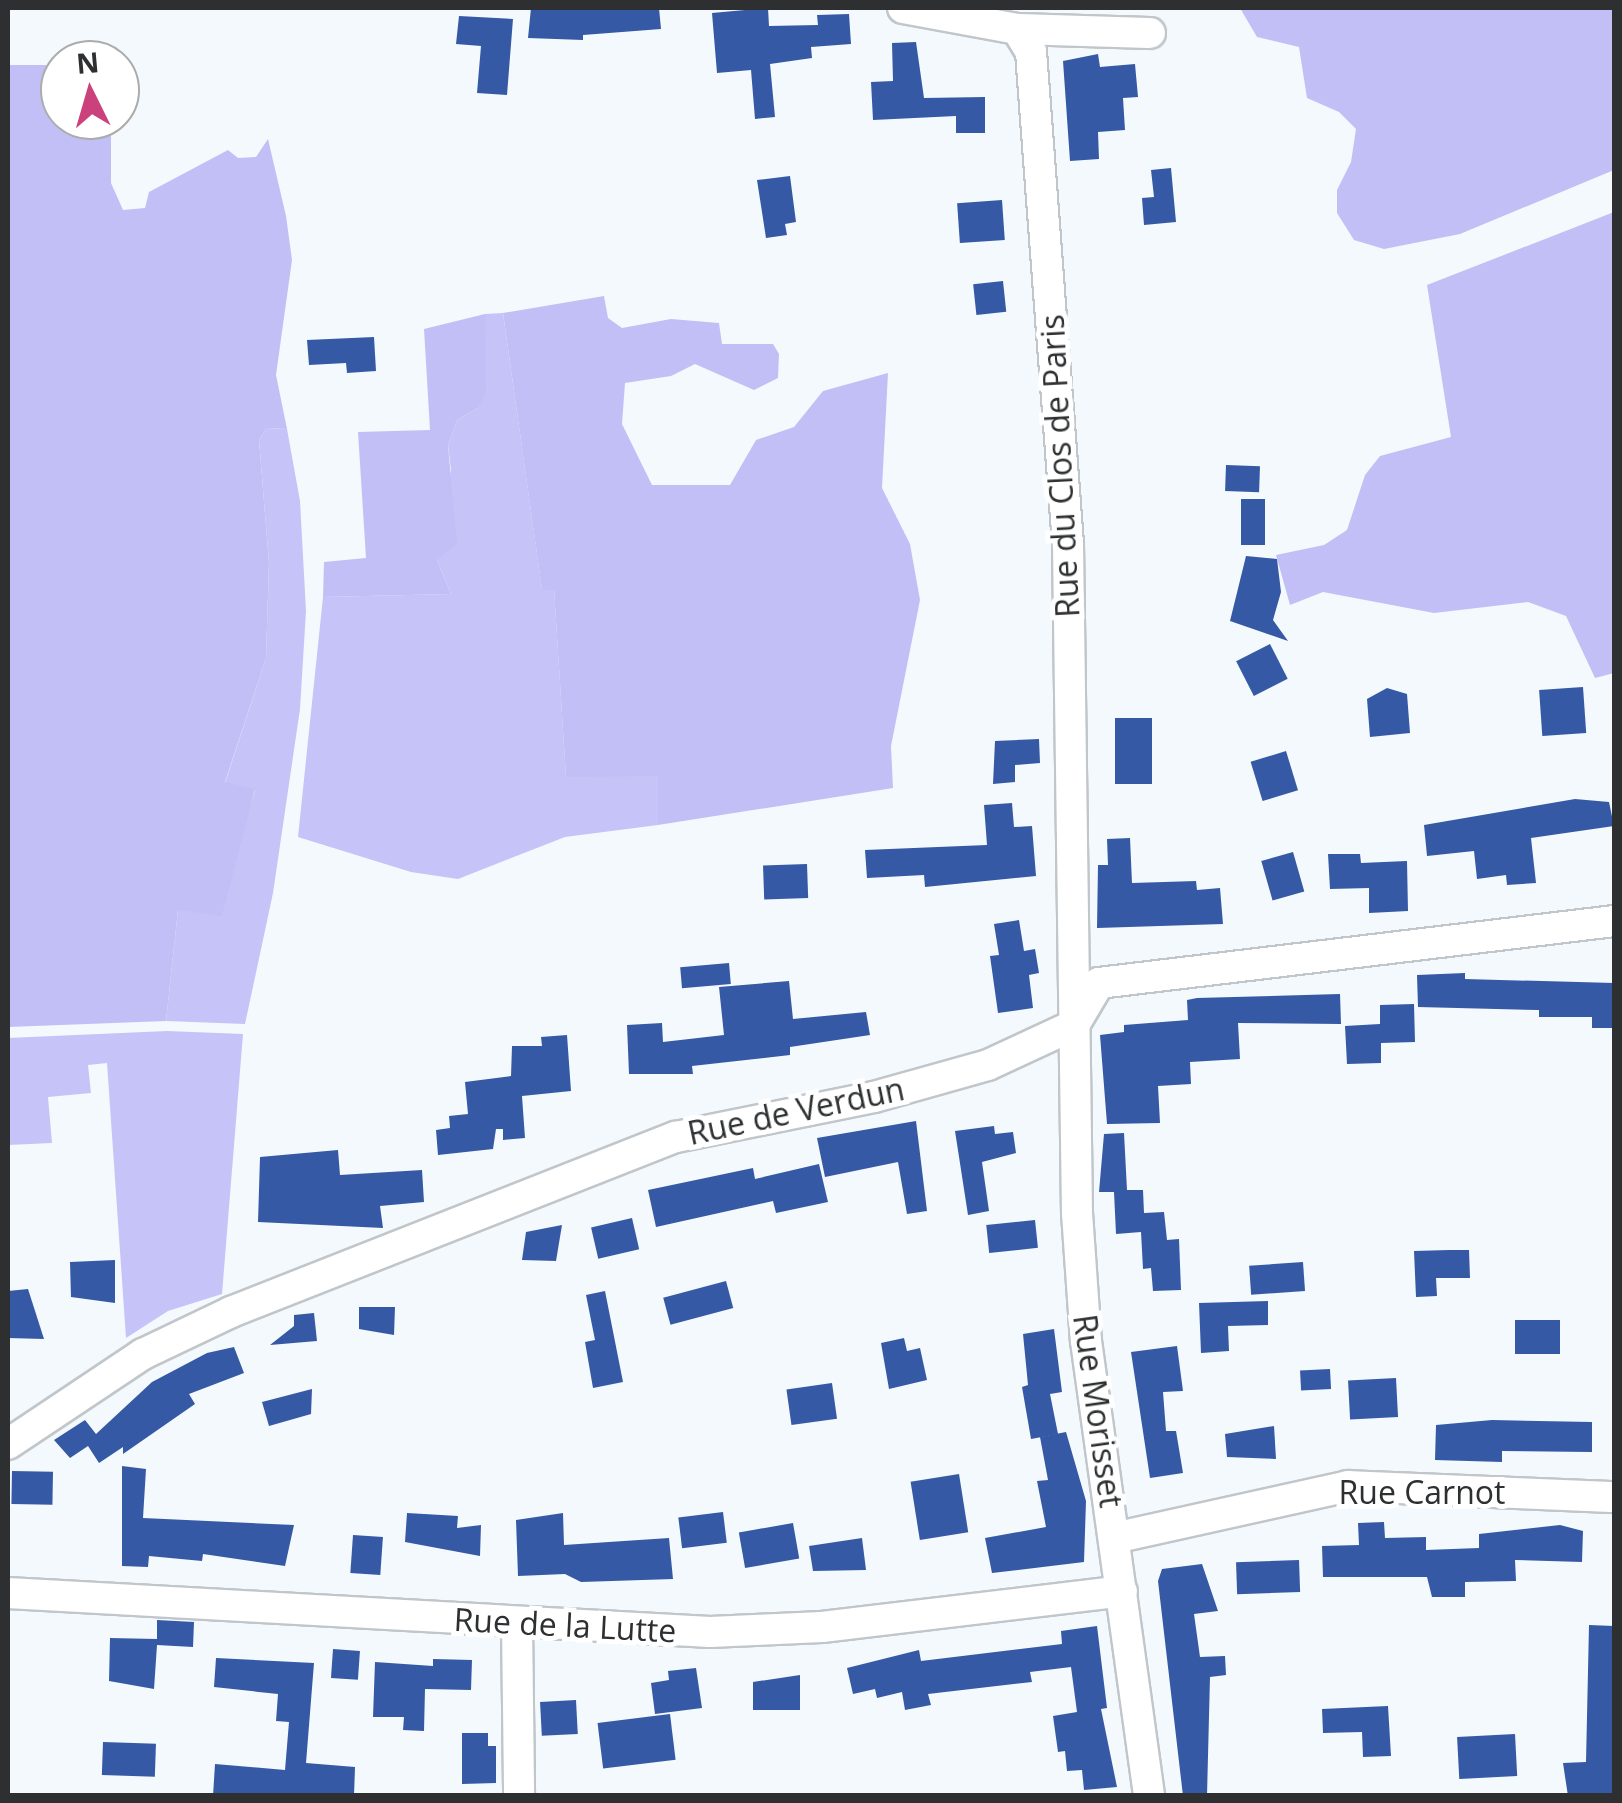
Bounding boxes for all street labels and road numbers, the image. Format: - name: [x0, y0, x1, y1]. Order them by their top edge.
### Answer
- street label: Rue du Clos de Paris: [1033, 313, 1087, 619]
- street label: Rue de Verdun: [684, 1069, 908, 1153]
- street label: Rue Morisset: [1065, 1312, 1131, 1510]
- street label: Rue Carnot: [1339, 1473, 1505, 1511]
- street label: Rue de la Lutte: [453, 1600, 677, 1650]

